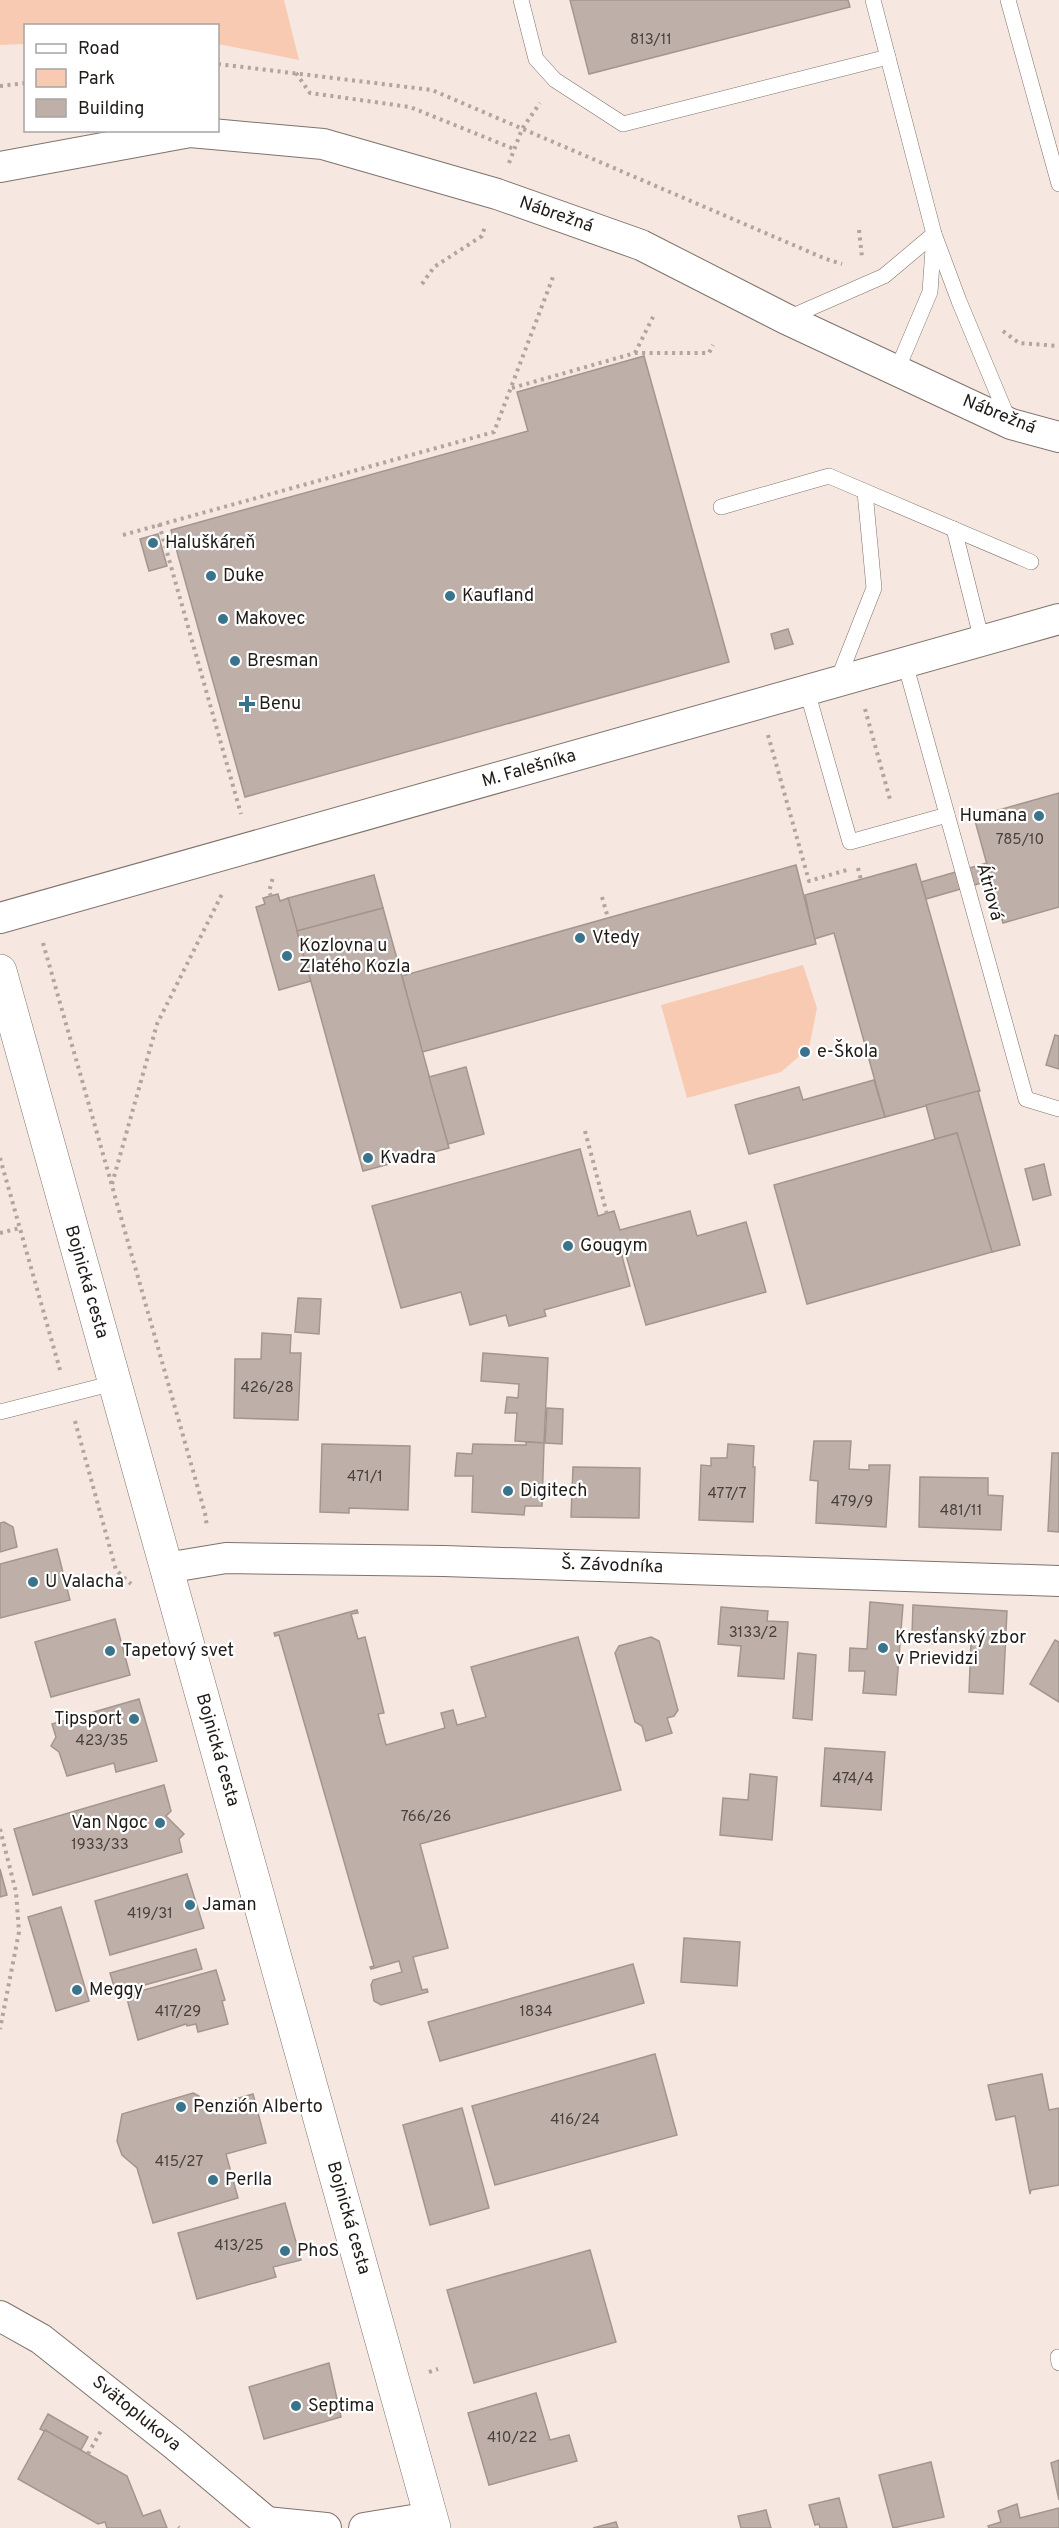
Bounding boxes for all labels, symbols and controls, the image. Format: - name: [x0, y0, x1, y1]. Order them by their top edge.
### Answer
- legend: [24, 24, 219, 132]
- house number: 813/11: [630, 31, 672, 50]
- text: Road: [78, 38, 120, 61]
- text: Park: [78, 68, 115, 91]
- text: Building: [78, 98, 144, 121]
- street label: Nábrežná: [516, 192, 596, 238]
- street label: Nábrežná: [959, 390, 1039, 440]
- place label: Haluškáreň: [165, 532, 255, 555]
- marker: Haluškáreň: [146, 536, 160, 550]
- place label: Duke: [223, 565, 264, 588]
- marker: Duke: [204, 569, 218, 583]
- place label: Kaufland: [462, 585, 534, 608]
- marker: Kaufland: [443, 589, 457, 603]
- place label: Makovec: [235, 608, 306, 631]
- marker: Makovec: [216, 612, 230, 626]
- place label: Bresman: [247, 650, 319, 673]
- marker: Bresman: [228, 654, 242, 668]
- place label: Benu: [259, 693, 301, 716]
- marker: Benu: [240, 697, 254, 711]
- street label: M. Falešníka: [479, 745, 579, 793]
- place label: Humana: [959, 805, 1027, 828]
- marker: Humana: [1032, 809, 1046, 823]
- house number: 785/10: [996, 831, 1044, 850]
- street label: Átriová: [970, 860, 1010, 923]
- place label: Vtedy: [592, 927, 640, 950]
- marker: Vtedy: [573, 931, 587, 945]
- place label: Kozlovna u Zlatého Kozla: [299, 935, 410, 979]
- marker: Kozlovna u Zlatého Kozla: [280, 949, 294, 963]
- place label: e-Škola: [817, 1039, 878, 1064]
- marker: e-Škola: [798, 1045, 812, 1059]
- place label: Kvadra: [380, 1147, 436, 1170]
- marker: Kvadra: [361, 1151, 375, 1165]
- street label: Bojnická cesta: [59, 1223, 113, 1341]
- place label: Gougym: [580, 1235, 648, 1258]
- marker: Gougym: [561, 1239, 575, 1253]
- house number: 426/28: [240, 1379, 294, 1398]
- house number: 471/1: [347, 1468, 383, 1487]
- place label: Digitech: [520, 1480, 587, 1503]
- marker: Digitech: [501, 1484, 515, 1498]
- house number: 477/7: [707, 1485, 747, 1504]
- house number: 479/9: [831, 1493, 873, 1512]
- house number: 481/11: [940, 1502, 982, 1521]
- street label: Š. Závodníka: [560, 1551, 664, 1579]
- place label: U Valacha: [45, 1571, 124, 1594]
- marker: U Valacha: [26, 1575, 40, 1589]
- house number: 3133/2: [729, 1624, 777, 1643]
- place label: Kresťanský zbor v Prievidzi: [895, 1627, 1026, 1671]
- place label: Tapetový svet: [122, 1640, 234, 1663]
- marker: Kresťanský zbor v Prievidzi: [876, 1641, 890, 1655]
- marker: Tapetový svet: [103, 1644, 117, 1658]
- street label: Bojnická cesta: [190, 1691, 244, 1809]
- place label: Tipsport: [54, 1708, 122, 1731]
- marker: Tipsport: [127, 1712, 141, 1726]
- house number: 423/35: [76, 1732, 128, 1751]
- house number: 474/4: [832, 1770, 874, 1789]
- house number: 766/26: [401, 1808, 451, 1827]
- place label: Van Ngoc: [71, 1812, 148, 1835]
- marker: Van Ngoc: [153, 1816, 167, 1830]
- house number: 1933/33: [71, 1836, 129, 1855]
- place label: Jaman: [202, 1894, 257, 1917]
- marker: Jaman: [183, 1898, 197, 1912]
- house number: 419/31: [127, 1905, 173, 1924]
- place label: Meggy: [89, 1979, 143, 2002]
- marker: Meggy: [70, 1983, 84, 1997]
- house number: 417/29: [155, 2003, 201, 2022]
- house number: 1834: [519, 2003, 553, 2022]
- place label: Penzión Alberto: [193, 2096, 323, 2119]
- marker: Penzión Alberto: [174, 2100, 188, 2114]
- house number: 416/24: [550, 2111, 600, 2130]
- house number: 415/27: [155, 2153, 203, 2172]
- street label: Bojnická cesta: [321, 2159, 375, 2277]
- place label: Perlla: [225, 2169, 272, 2192]
- marker: Perlla: [206, 2173, 220, 2187]
- house number: 413/25: [214, 2237, 264, 2256]
- place label: PhoS: [297, 2240, 339, 2263]
- marker: PhoS: [278, 2244, 292, 2258]
- street label: Svätoplukova: [87, 2371, 185, 2457]
- place label: Septima: [308, 2395, 374, 2418]
- marker: Septima: [289, 2399, 303, 2413]
- house number: 410/22: [487, 2429, 537, 2448]

